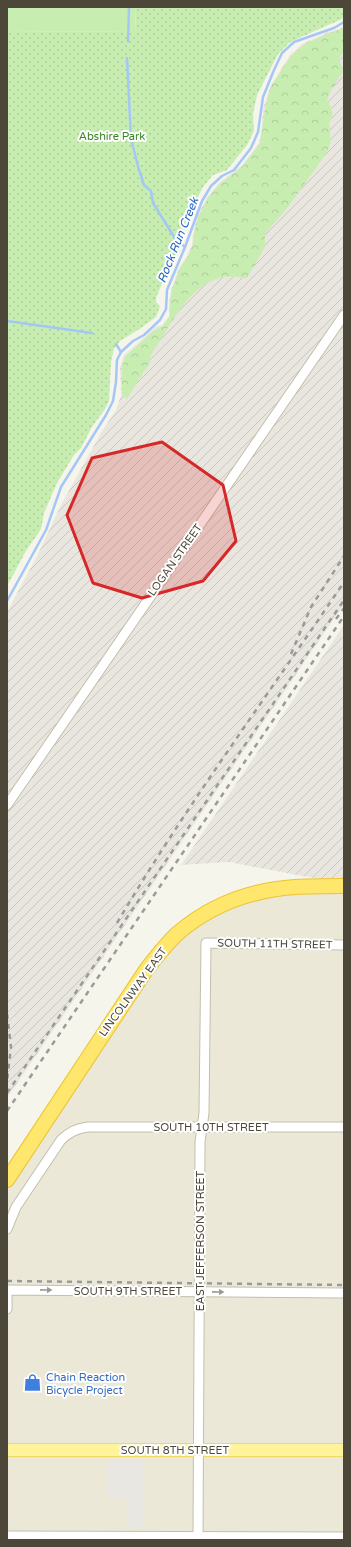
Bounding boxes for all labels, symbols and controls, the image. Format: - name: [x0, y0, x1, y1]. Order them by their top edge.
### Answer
- park label: Abshire Park: [79, 130, 145, 143]
- water label: Rock Run Creek: [154, 194, 202, 285]
- street label: LOGAN STREET: [145, 521, 205, 599]
- street label: SOUTH 11TH STREET: [217, 936, 333, 952]
- street label: LINCOLNWAY EAST: [96, 945, 170, 1039]
- street label: SOUTH 10TH STREET: [153, 1121, 269, 1134]
- street label: EAST JEFFERSON STREET: [194, 1170, 207, 1311]
- street label: SOUTH 9TH STREET: [74, 1285, 182, 1298]
- one-way arrow: [40, 1287, 53, 1293]
- one-way arrow: [212, 1289, 225, 1295]
- place label: Chain Reaction Bicycle Project: [46, 1371, 125, 1397]
- shop icon: Chain Reaction Bicycle Project: [23, 1373, 43, 1393]
- street label: SOUTH 8TH STREET: [121, 1444, 229, 1457]

